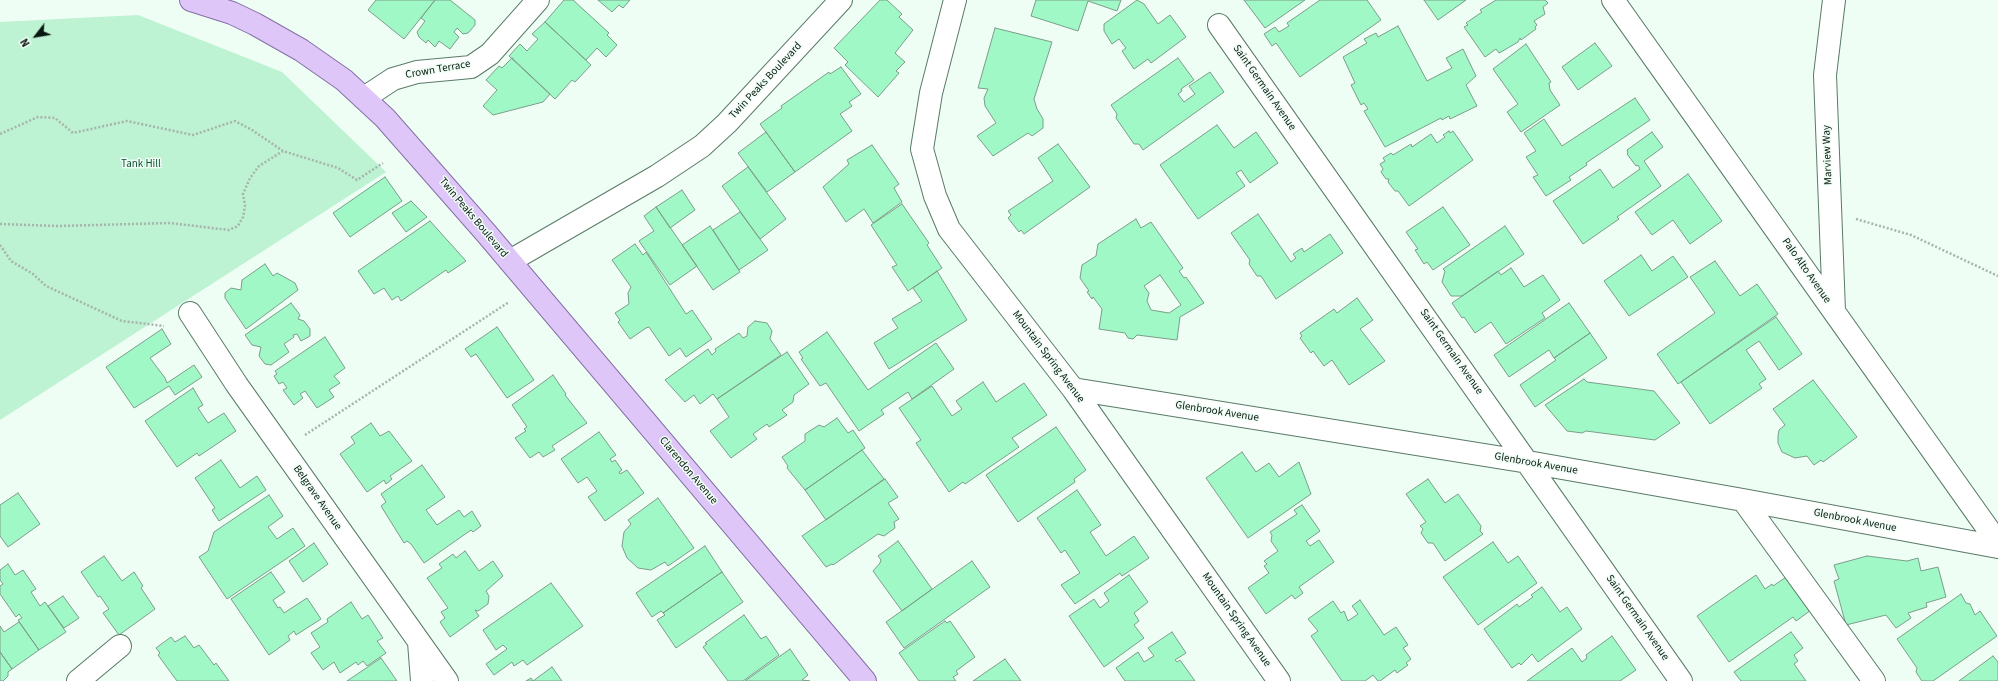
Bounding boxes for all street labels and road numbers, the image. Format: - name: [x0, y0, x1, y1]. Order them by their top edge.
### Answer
- street label: Twin Peaks Boulevard: [727, 40, 805, 122]
- street label: Saint Germain Avenue: [1229, 43, 1299, 133]
- street label: Crown Terrace: [404, 58, 472, 82]
- street label: Marview Way: [1820, 125, 1836, 185]
- street label: Twin Peaks Boulevard: [436, 175, 510, 261]
- street label: Palo Alto Avenue: [1779, 236, 1833, 306]
- street label: Saint Germain Avenue: [1416, 307, 1486, 397]
- street label: Mountain Spring Avenue: [1009, 308, 1087, 406]
- street label: Glenbrook Avenue: [1174, 399, 1260, 425]
- street label: Clarendon Avenue: [656, 435, 720, 507]
- street label: Glenbrook Avenue: [1493, 450, 1579, 478]
- street label: Belgrave Avenue: [290, 463, 344, 533]
- street label: Glenbrook Avenue: [1812, 506, 1898, 536]
- street label: Mountain Spring Avenue: [1198, 570, 1274, 670]
- street label: Saint Germain Avenue: [1602, 573, 1672, 663]

